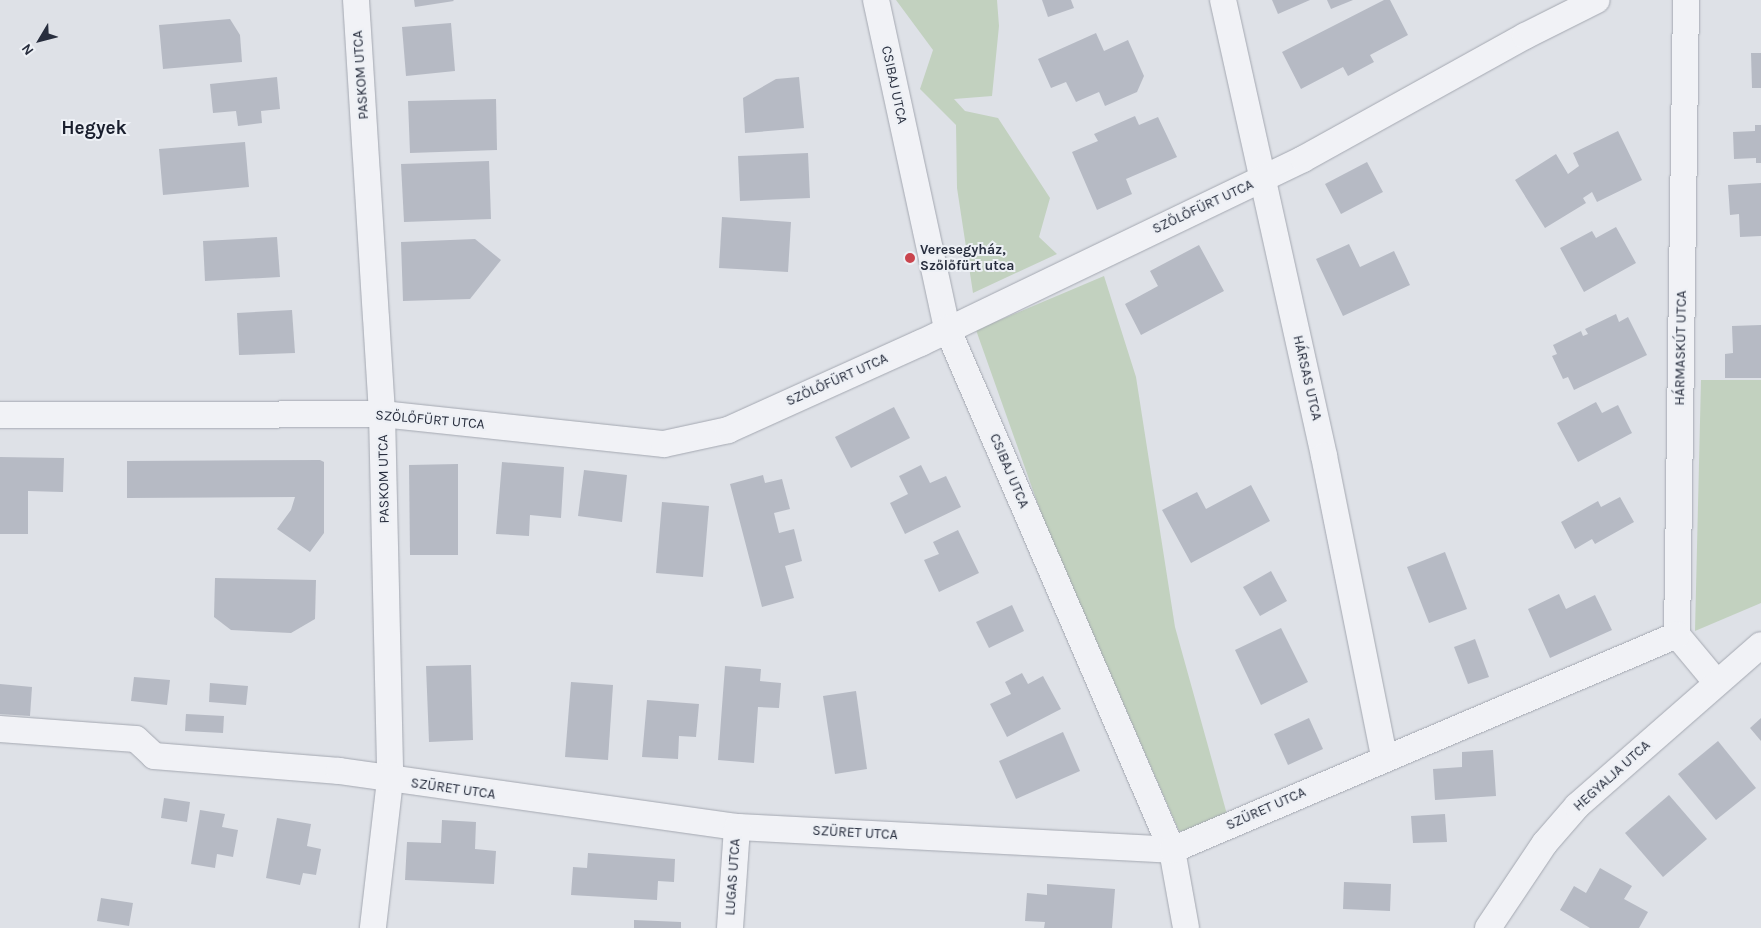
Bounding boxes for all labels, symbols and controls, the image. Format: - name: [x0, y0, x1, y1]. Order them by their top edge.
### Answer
- north arrow: [15, 15, 65, 65]
- street label: PASKOM UTCA: [350, 30, 372, 120]
- text: N: [18, 40, 37, 58]
- street label: CSIBAJ UTCA: [878, 44, 910, 126]
- district label: Hegyek: [61, 118, 127, 140]
- street label: SZŐLŐFÜRT UTCA: [1150, 176, 1256, 238]
- place label: Veresegyház, Szőlőfürt utca: [920, 242, 1014, 274]
- marker: Veresegyház, Szőlőfürt utca: [904, 252, 916, 264]
- street label: HÁRMASKÚT UTCA: [1672, 290, 1690, 406]
- street label: HÁRSAS UTCA: [1289, 334, 1325, 422]
- street label: SZŐLŐFÜRT UTCA: [784, 350, 890, 410]
- street label: SZŐLŐFÜRT UTCA: [375, 407, 485, 433]
- street label: CSIBAJ UTCA: [986, 431, 1032, 511]
- street label: PASKOM UTCA: [375, 434, 393, 524]
- street label: HEGYALJA UTCA: [1570, 737, 1654, 815]
- street label: SZÜRET UTCA: [410, 775, 496, 803]
- street label: SZÜRET UTCA: [1224, 784, 1308, 834]
- street label: SZÜRET UTCA: [812, 822, 898, 844]
- street label: LUGAS UTCA: [722, 838, 744, 916]

